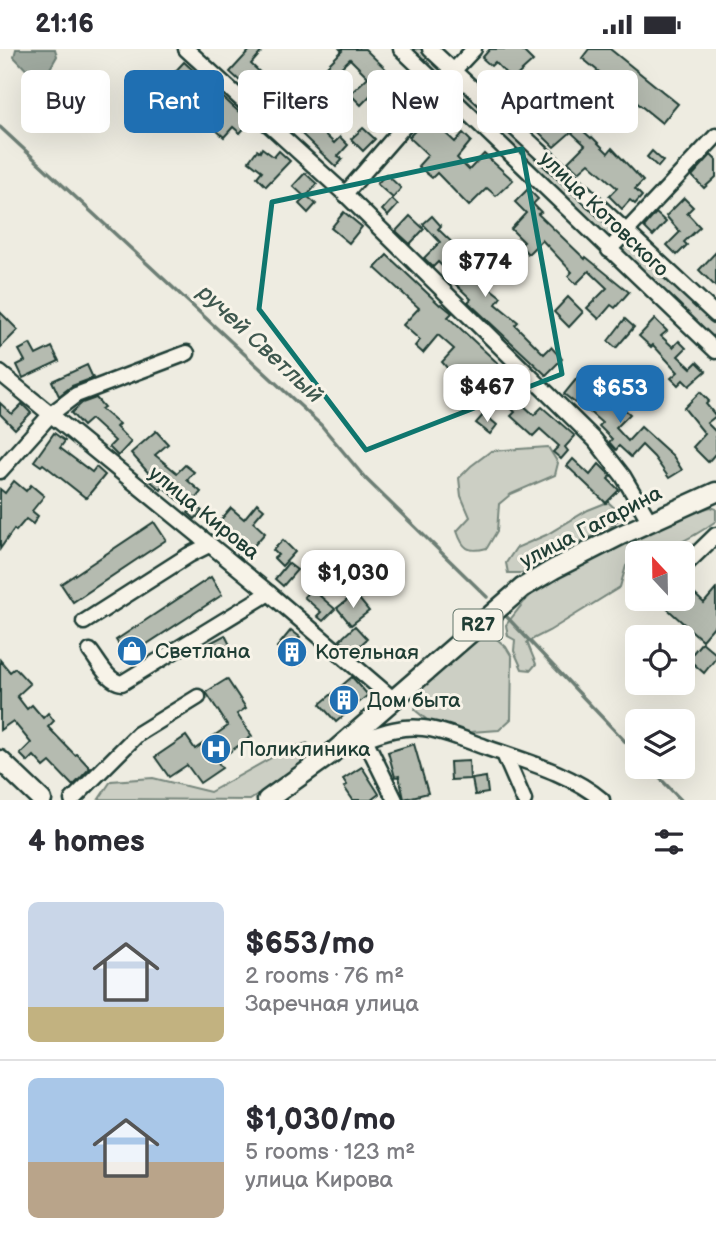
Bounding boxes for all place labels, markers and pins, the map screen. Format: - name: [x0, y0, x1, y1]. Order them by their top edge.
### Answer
- pin: $774: [444, 239, 526, 299]
- pin: $467: [446, 365, 528, 424]
- pin: $653: [579, 365, 661, 425]
- pin: $1,030: [296, 551, 410, 610]
- shop icon: Светлана: [115, 634, 149, 668]
- building icon: Котельная: [275, 635, 309, 669]
- place label: Светлана: [155, 639, 251, 664]
- place label: Котельная: [315, 640, 419, 665]
- building icon: Дом быта: [327, 683, 361, 717]
- place label: Дом быта: [367, 688, 461, 713]
- hospital icon: Поликлиника: [199, 732, 233, 766]
- place label: Поликлиника: [239, 737, 371, 762]

